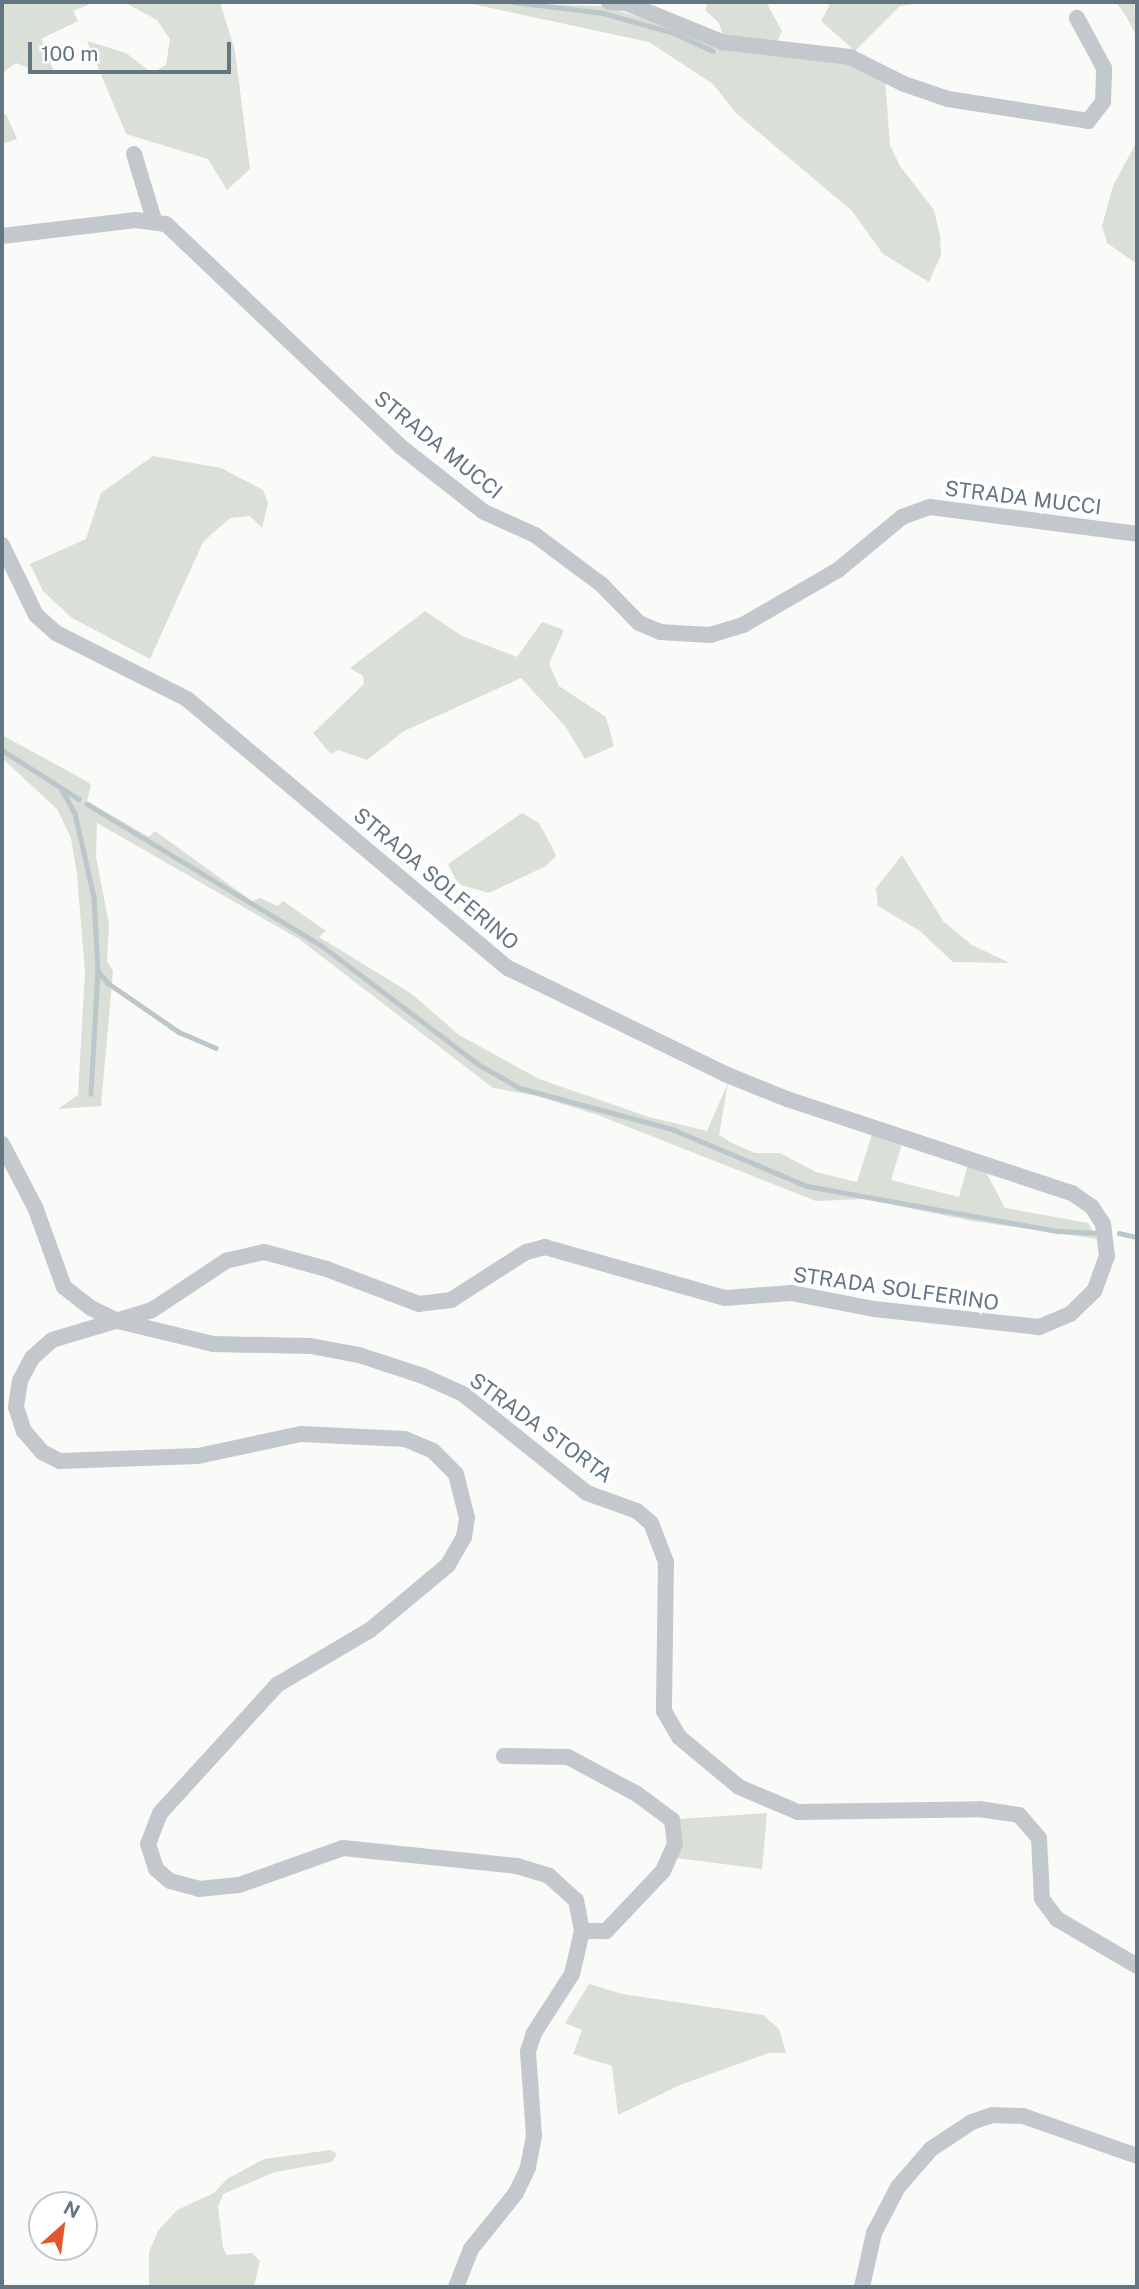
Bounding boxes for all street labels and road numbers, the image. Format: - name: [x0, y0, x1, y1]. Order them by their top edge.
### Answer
- street label: STRADA MUCCI: [369, 386, 507, 504]
- street label: STRADA MUCCI: [943, 476, 1103, 520]
- street label: STRADA SOLFERINO: [348, 803, 524, 955]
- street label: STRADA SOLFERINO: [791, 1262, 1001, 1316]
- street label: STRADA STORTA: [465, 1368, 617, 1488]

